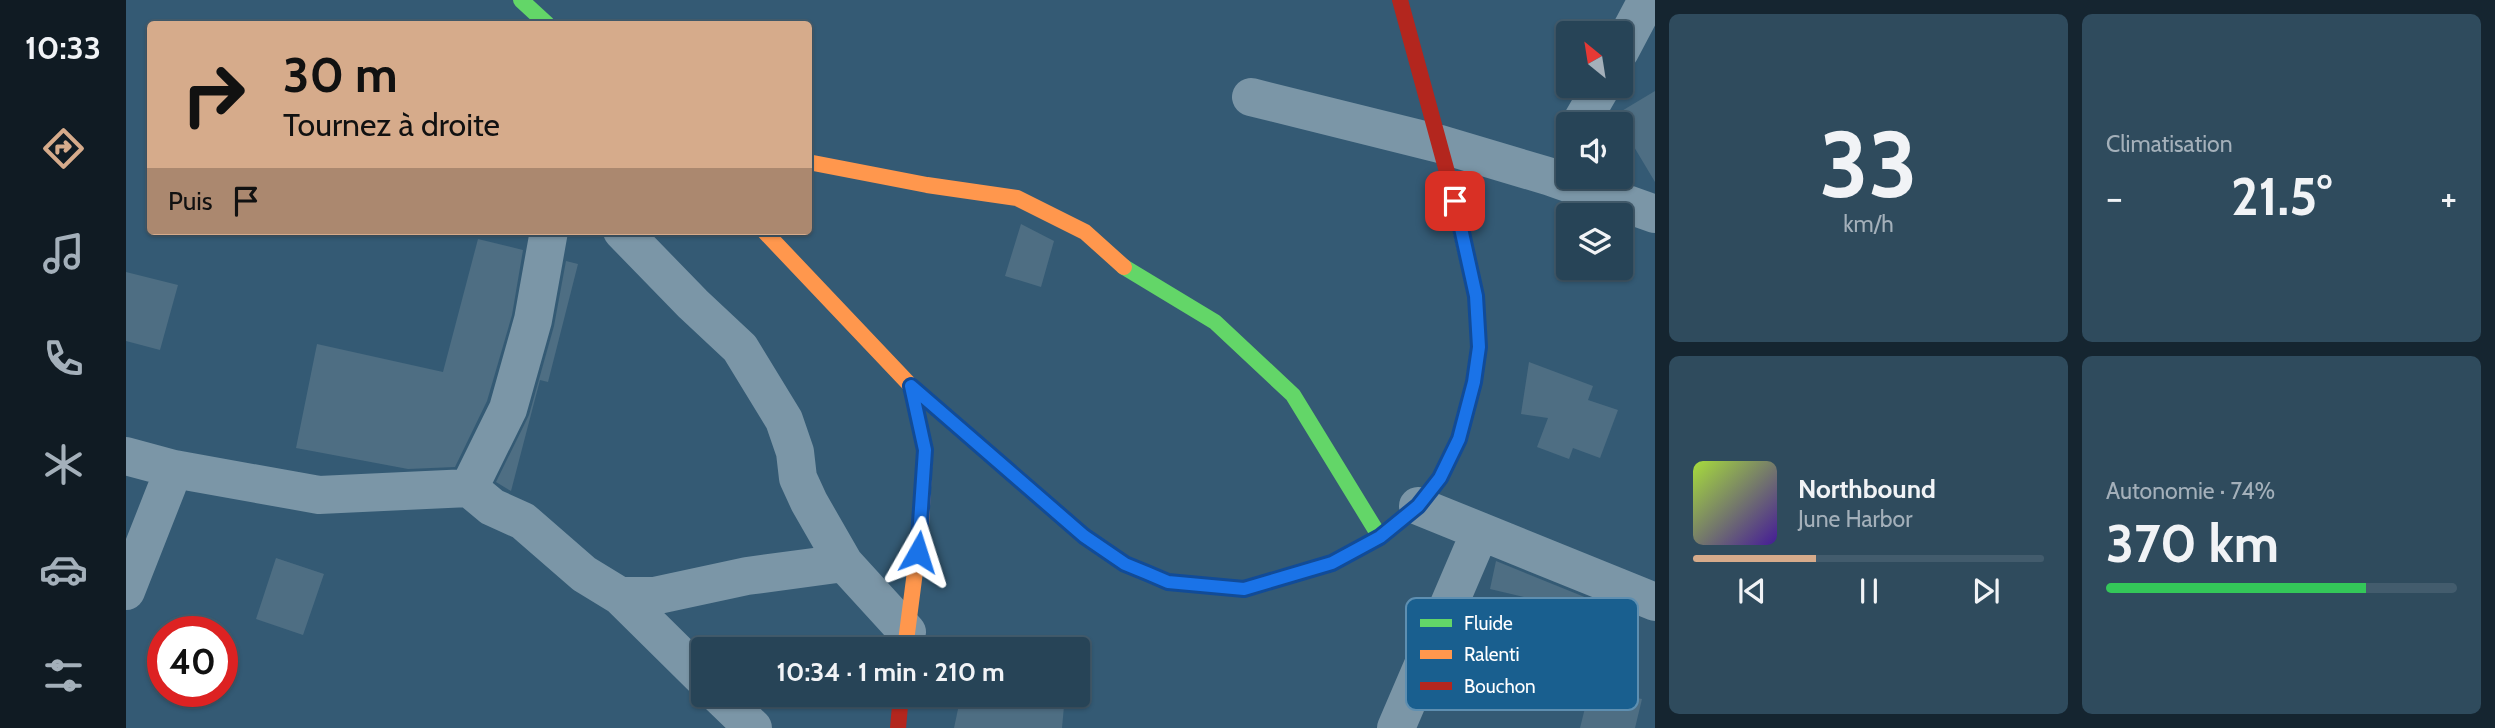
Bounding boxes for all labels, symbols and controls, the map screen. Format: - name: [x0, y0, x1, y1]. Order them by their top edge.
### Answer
- north arrow: [1556, 21, 1633, 98]
- map controls: [1556, 21, 1633, 280]
- text: 10:33: [25, 28, 101, 67]
- text: 30 m: [283, 45, 398, 104]
- icon: right: [168, 49, 259, 140]
- text: Tournez à droite: [283, 105, 500, 144]
- text: 33: [1819, 109, 1918, 220]
- button: sound: [1556, 112, 1633, 189]
- icon: directions: [39, 124, 88, 173]
- text: Climatisation: [2106, 130, 2233, 158]
- text: 21.5°: [2231, 165, 2332, 228]
- pin: [1425, 171, 1485, 231]
- text: −: [2106, 174, 2123, 221]
- text: +: [2440, 174, 2457, 221]
- icon: arrive: [227, 182, 265, 220]
- icon: arrive: [1436, 182, 1474, 220]
- text: Puis: [168, 185, 213, 217]
- button: layers: [1556, 203, 1633, 280]
- text: km/h: [1843, 210, 1894, 238]
- icon: music: [39, 229, 88, 278]
- icon: phone: [39, 334, 88, 383]
- icon: climate: [39, 440, 88, 489]
- text: Northbound: [1798, 473, 1936, 505]
- text: Autonomie · 74%: [2106, 477, 2275, 505]
- text: June Harbor: [1798, 505, 1912, 533]
- text: 370 km: [2106, 512, 2279, 575]
- position arrow: [881, 515, 955, 589]
- icon: car: [39, 545, 88, 594]
- icon: previous: [1733, 572, 1771, 610]
- icon: pause: [1850, 572, 1888, 610]
- icon: next: [1967, 572, 2005, 610]
- legend: [1406, 598, 1638, 710]
- text: Fluide: [1464, 612, 1513, 635]
- speed limit sign: 40: [147, 616, 238, 707]
- text: Ralenti: [1464, 643, 1520, 666]
- icon: filters: [39, 651, 88, 700]
- text: 10:34 · 1 min · 210 m: [776, 656, 1005, 688]
- text: Bouchon: [1464, 675, 1536, 698]

